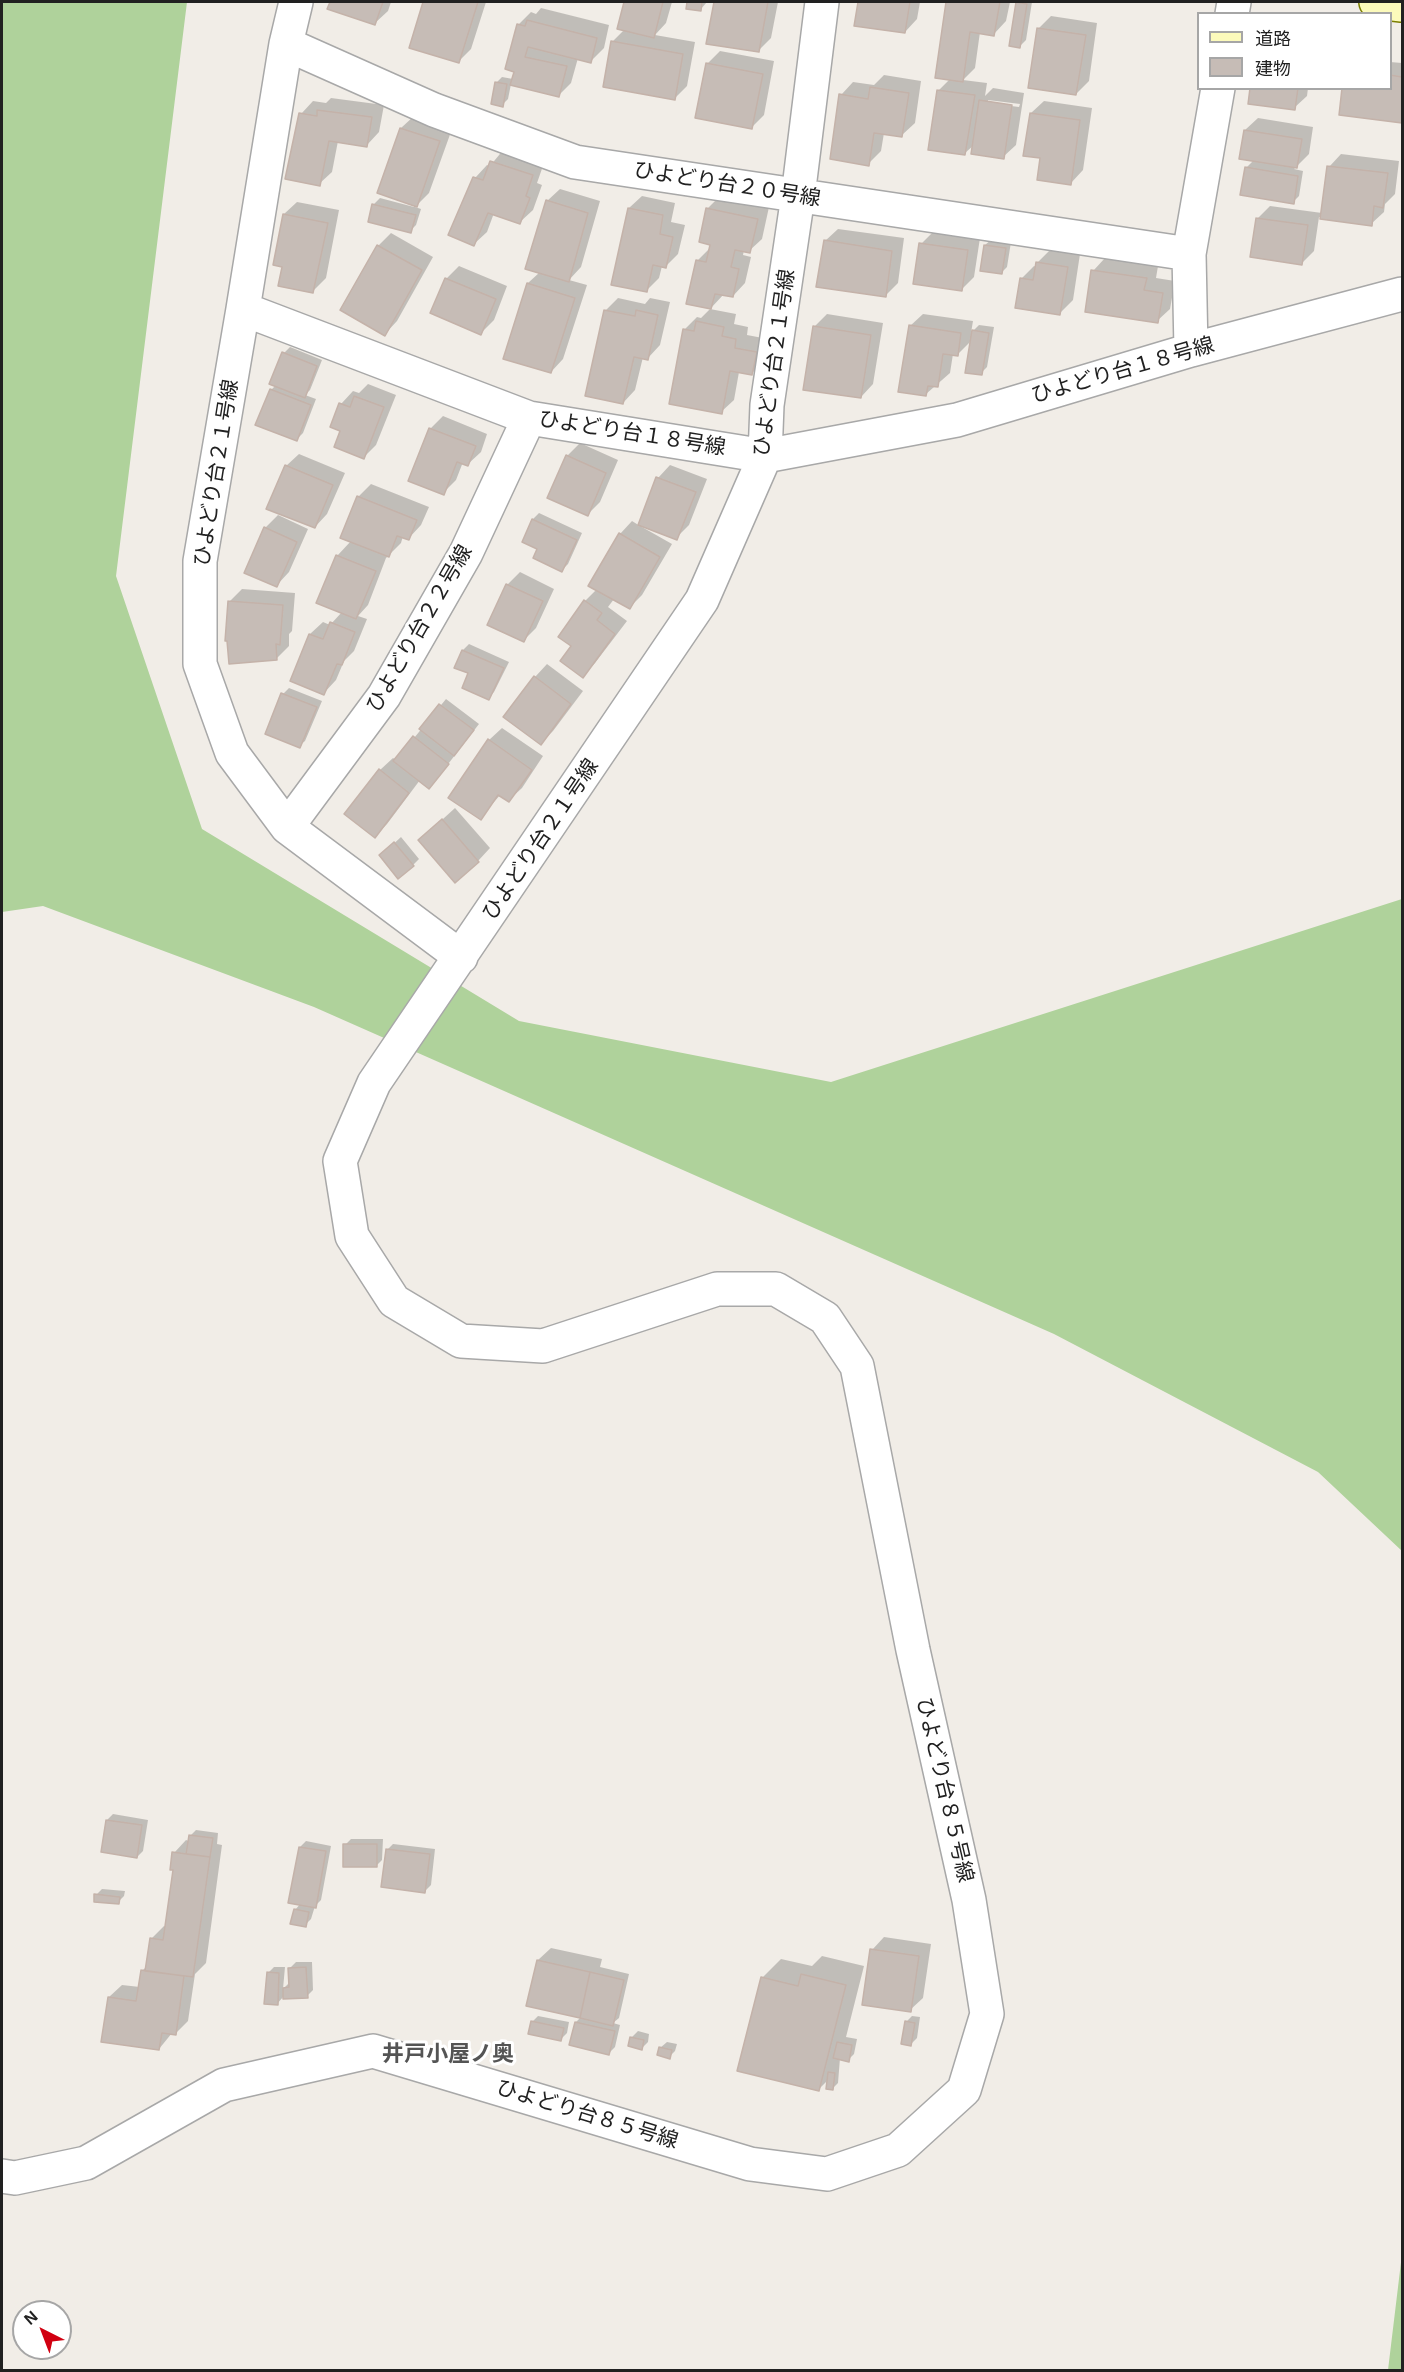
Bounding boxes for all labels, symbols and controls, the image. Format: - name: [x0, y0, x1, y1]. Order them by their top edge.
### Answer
- legend: [1197, 12, 1392, 90]
- text: 道路: [1255, 29, 1291, 49]
- text: 建物: [1255, 59, 1291, 79]
- street label: ひよどり台２０号線: [632, 158, 822, 212]
- street label: ひよどり台２１号線: [749, 268, 801, 458]
- street label: ひよどり台１８号線: [1029, 333, 1217, 409]
- street label: ひよどり台２１号線: [190, 378, 244, 568]
- street label: ひよどり台１８号線: [537, 407, 727, 461]
- street label: ひよどり台２２号線: [362, 541, 478, 717]
- street label: ひよどり台２１号線: [478, 755, 604, 925]
- street label: ひよどり台８５号線: [910, 1695, 978, 1885]
- district label: 井戸小屋ノ奥: [382, 2042, 514, 2068]
- street label: ひよどり台８５号線: [493, 2075, 681, 2155]
- north arrow: [12, 2300, 72, 2360]
- text: N: [21, 2308, 41, 2328]

